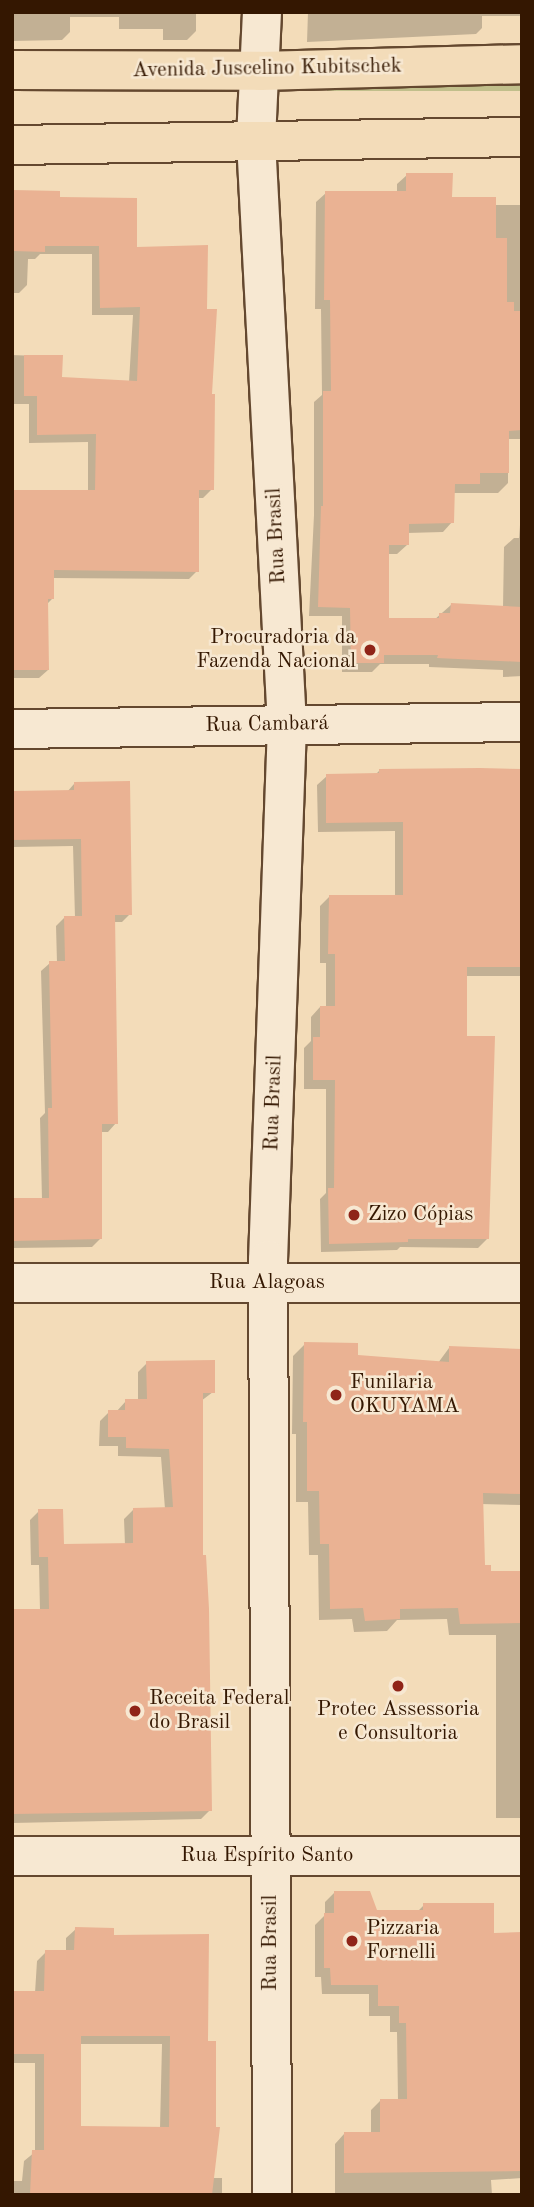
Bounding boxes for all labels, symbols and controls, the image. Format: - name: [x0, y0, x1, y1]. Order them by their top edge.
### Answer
- street label: Avenida Juscelino Kubitschek: [132, 54, 402, 84]
- street label: Rua Brasil: [262, 487, 292, 585]
- place label: Procuradoria da Fazenda Nacional: [196, 625, 356, 675]
- marker: Procuradoria da Fazenda Nacional: [362, 642, 378, 658]
- street label: Rua Cambará: [205, 711, 329, 739]
- street label: Rua Brasil: [260, 1054, 288, 1152]
- place label: Zizo Cópias: [368, 1202, 473, 1228]
- marker: Zizo Cópias: [346, 1207, 362, 1223]
- street label: Rua Alagoas: [209, 1270, 325, 1296]
- place label: Funilaria OKUYAMA: [350, 1370, 460, 1420]
- marker: Funilaria OKUYAMA: [328, 1387, 344, 1403]
- marker: Protec Assessoria e Consultoria: [390, 1678, 406, 1694]
- place label: Receita Federal do Brasil: [149, 1686, 289, 1736]
- place label: Protec Assessoria e Consultoria: [317, 1697, 479, 1747]
- marker: Receita Federal do Brasil: [127, 1703, 143, 1719]
- street label: Rua Espírito Santo: [180, 1843, 354, 1869]
- street label: Rua Brasil: [258, 1895, 284, 1991]
- place label: Pizzaria Fornelli: [366, 1916, 439, 1966]
- marker: Pizzaria Fornelli: [344, 1933, 360, 1949]

